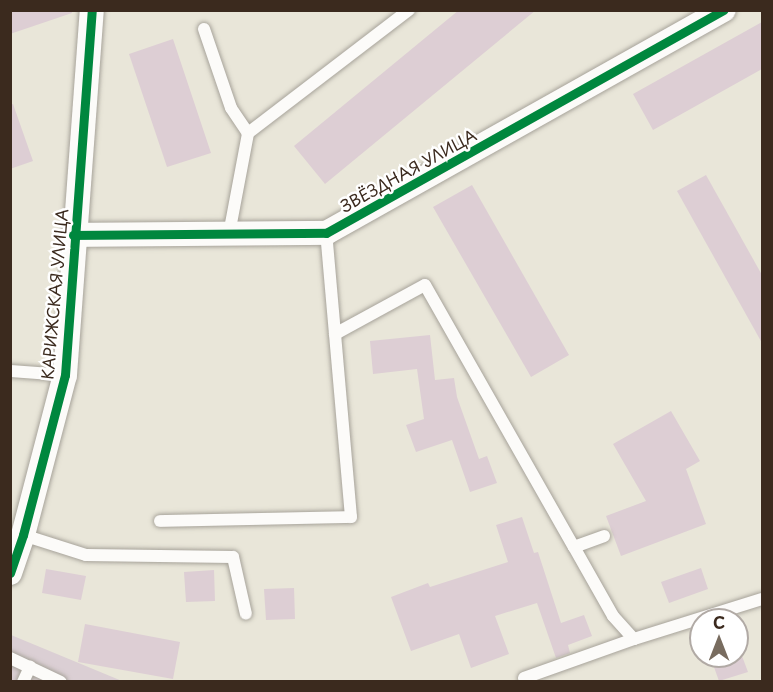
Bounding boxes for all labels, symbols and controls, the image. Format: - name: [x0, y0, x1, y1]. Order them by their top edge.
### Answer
- street label: ЗВЁЗДНАЯ УЛИЦА: [337, 125, 479, 215]
- street label: КАРИЖСКАЯ УЛИЦА: [37, 208, 71, 380]
- north arrow: [689, 608, 749, 668]
- text: С: [713, 610, 725, 634]

